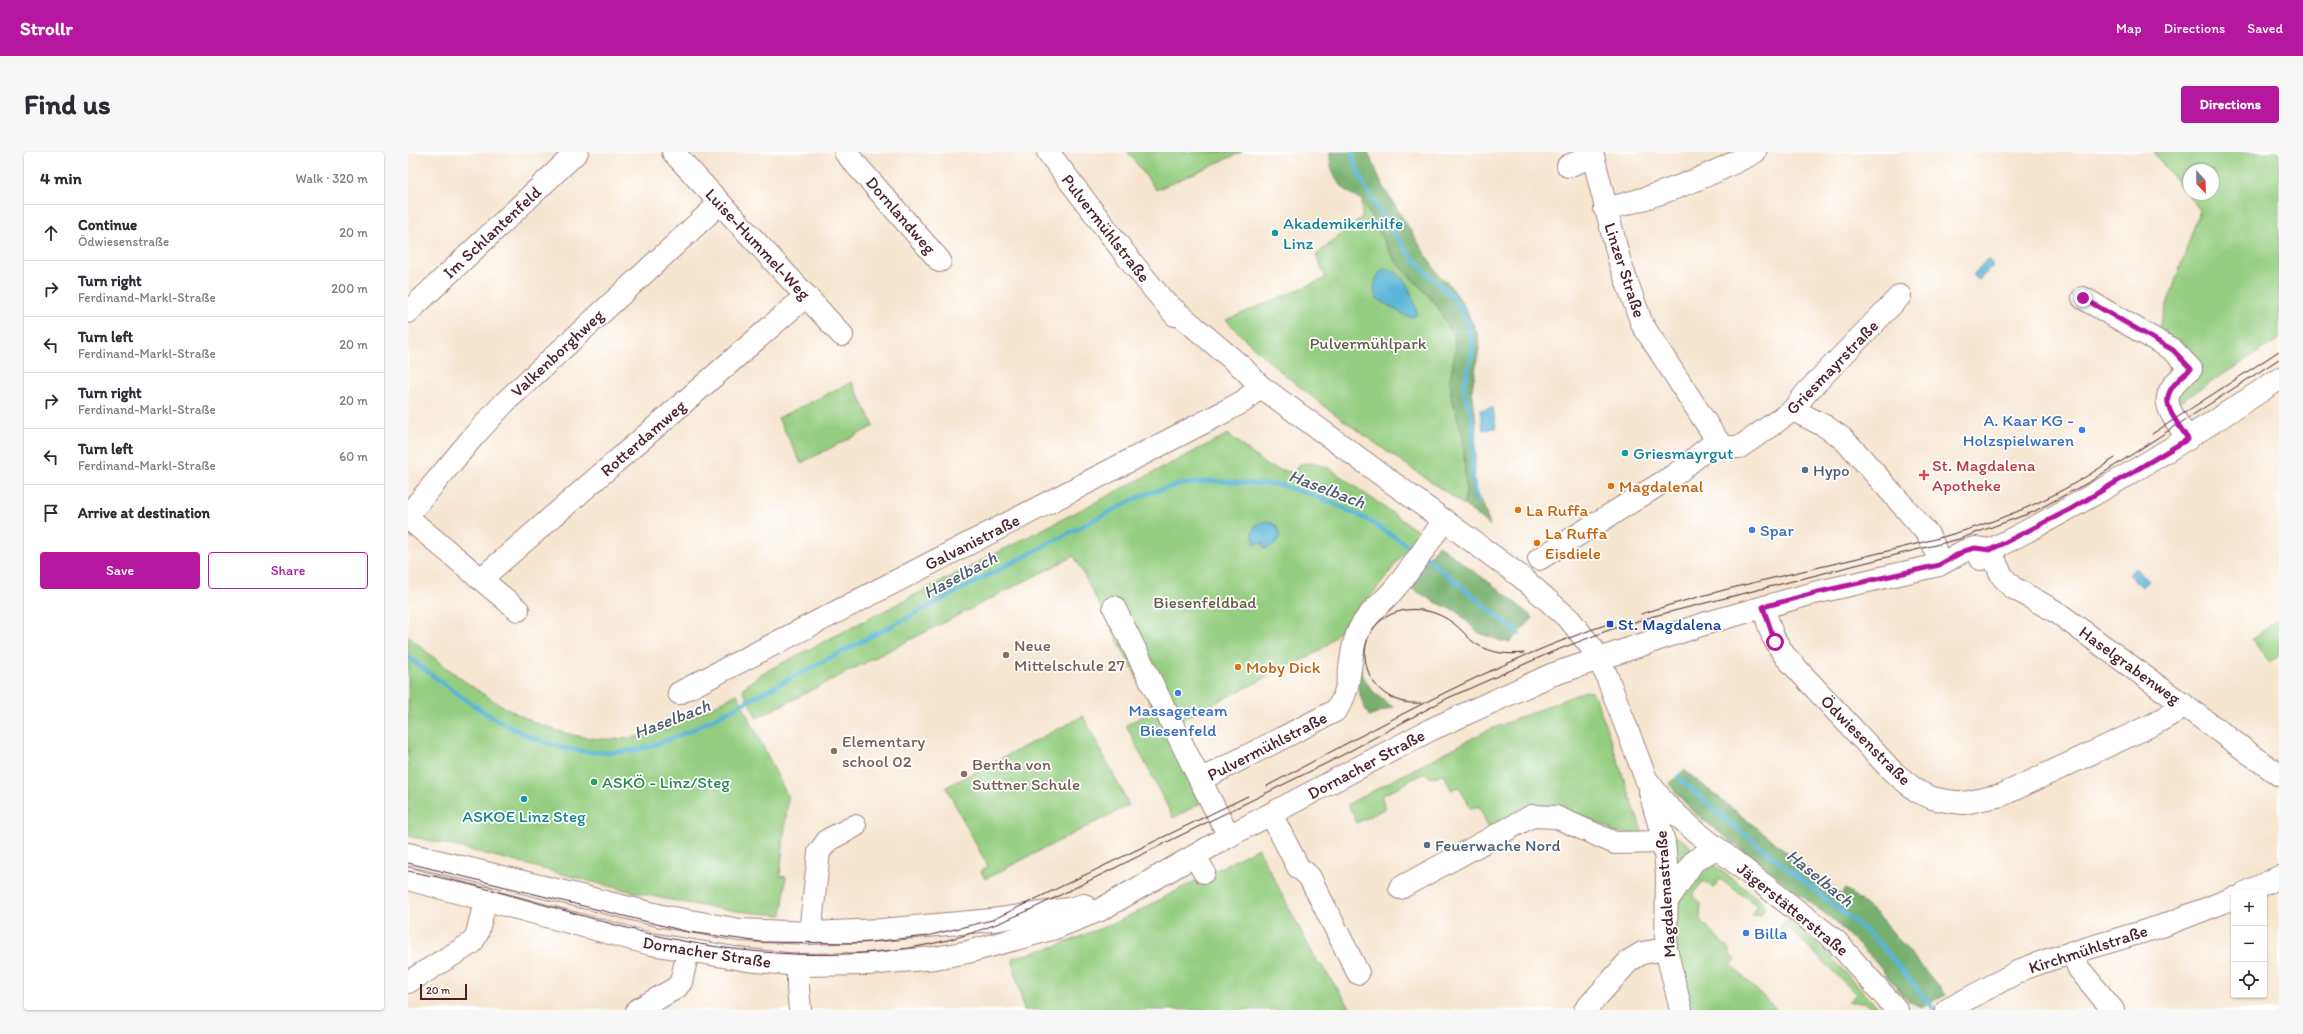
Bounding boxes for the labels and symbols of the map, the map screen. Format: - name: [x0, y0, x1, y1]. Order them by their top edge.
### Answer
- north arrow: [2183, 164, 2219, 200]
- street label: Pulvermühlstraße: [1058, 170, 1154, 286]
- street label: Dornlandweg: [862, 172, 940, 258]
- street label: Im Schlantenfeld: [439, 181, 545, 282]
- street label: Luise-Hummel-Weg: [701, 184, 815, 304]
- place label: Akademikerhilfe Linz: [1283, 213, 1403, 253]
- street label: Linzer Straße: [1600, 220, 1650, 320]
- marker: Akademikerhilfe Linz: [1270, 228, 1280, 238]
- route end: [2074, 289, 2092, 307]
- street label: Valkenborghweg: [506, 305, 608, 401]
- street label: Griesmayrstraße: [1782, 316, 1882, 418]
- park label: Pulvermühlpark: [1310, 333, 1427, 353]
- street label: Rotterdamweg: [596, 395, 690, 480]
- place label: A. Kaar KG - Holzspielwaren: [1963, 410, 2074, 450]
- marker: A. Kaar KG - Holzspielwaren: [2077, 425, 2087, 435]
- place label: Griesmayrgut: [1633, 443, 1734, 463]
- marker: Griesmayrgut: [1620, 448, 1630, 458]
- place label: St. Magdalena Apotheke: [1932, 455, 2036, 495]
- place label: Hypo: [1813, 460, 1850, 480]
- water label: Haselbach: [1286, 464, 1369, 514]
- marker: Hypo: [1800, 465, 1810, 475]
- marker: St. Magdalena Apotheke: [1919, 470, 1929, 480]
- place label: Magdalenal: [1619, 476, 1704, 496]
- marker: Magdalenal: [1606, 481, 1616, 491]
- place label: La Ruffa: [1526, 500, 1588, 520]
- marker: La Ruffa: [1513, 505, 1523, 515]
- street label: Galvanistraße: [921, 510, 1023, 574]
- place label: Spar: [1760, 520, 1794, 540]
- place label: La Ruffa Eisdiele: [1545, 523, 1607, 563]
- marker: Spar: [1747, 525, 1757, 535]
- marker: La Ruffa Eisdiele: [1532, 538, 1542, 548]
- water label: Haselbach: [920, 546, 1001, 603]
- park label: Biesenfeldbad: [1153, 592, 1257, 612]
- place label: St. Magdalena: [1618, 614, 1722, 634]
- marker: St. Magdalena: [1605, 619, 1615, 629]
- street label: Haselgrabenweg: [2075, 622, 2185, 709]
- route start: [1766, 633, 1784, 651]
- place label: Neue Mittelschule 27: [1014, 635, 1126, 675]
- marker: Neue Mittelschule 27: [1001, 650, 1011, 660]
- place label: Moby Dick: [1246, 657, 1321, 677]
- marker: Moby Dick: [1233, 662, 1243, 672]
- marker: Massageteam Biesenfeld: [1173, 688, 1183, 698]
- street label: Ödwiesenstraße: [1817, 691, 1915, 789]
- water label: Haselbach: [631, 694, 714, 744]
- place label: Massageteam Biesenfeld: [1128, 700, 1228, 740]
- street label: Pulvermühlstraße: [1204, 707, 1330, 785]
- street label: Dornacher Straße: [1304, 725, 1428, 803]
- place label: Elementary school 02: [842, 731, 925, 771]
- marker: Elementary school 02: [829, 746, 839, 756]
- place label: Bertha von Suttner Schule: [972, 754, 1080, 794]
- marker: Bertha von Suttner Schule: [959, 769, 969, 779]
- place label: ASKÖ - Linz/Steg: [602, 772, 730, 792]
- marker: ASKÖ - Linz/Steg: [589, 777, 599, 787]
- marker: ASKOE Linz Steg: [519, 794, 529, 804]
- place label: ASKOE Linz Steg: [462, 806, 586, 826]
- street label: Magdalenastraße: [1651, 830, 1679, 958]
- place label: Feuerwache Nord: [1435, 835, 1561, 855]
- marker: Feuerwache Nord: [1422, 840, 1432, 850]
- water label: Haselbach: [1782, 844, 1859, 912]
- street label: Jägerstätterstraße: [1733, 858, 1853, 960]
- street label: Kirchmühlstraße: [2026, 920, 2150, 978]
- place label: Billa: [1754, 923, 1787, 943]
- marker: Billa: [1741, 928, 1751, 938]
- street label: Dornacher Straße: [641, 932, 773, 972]
- scale bar: [420, 982, 467, 1001]

